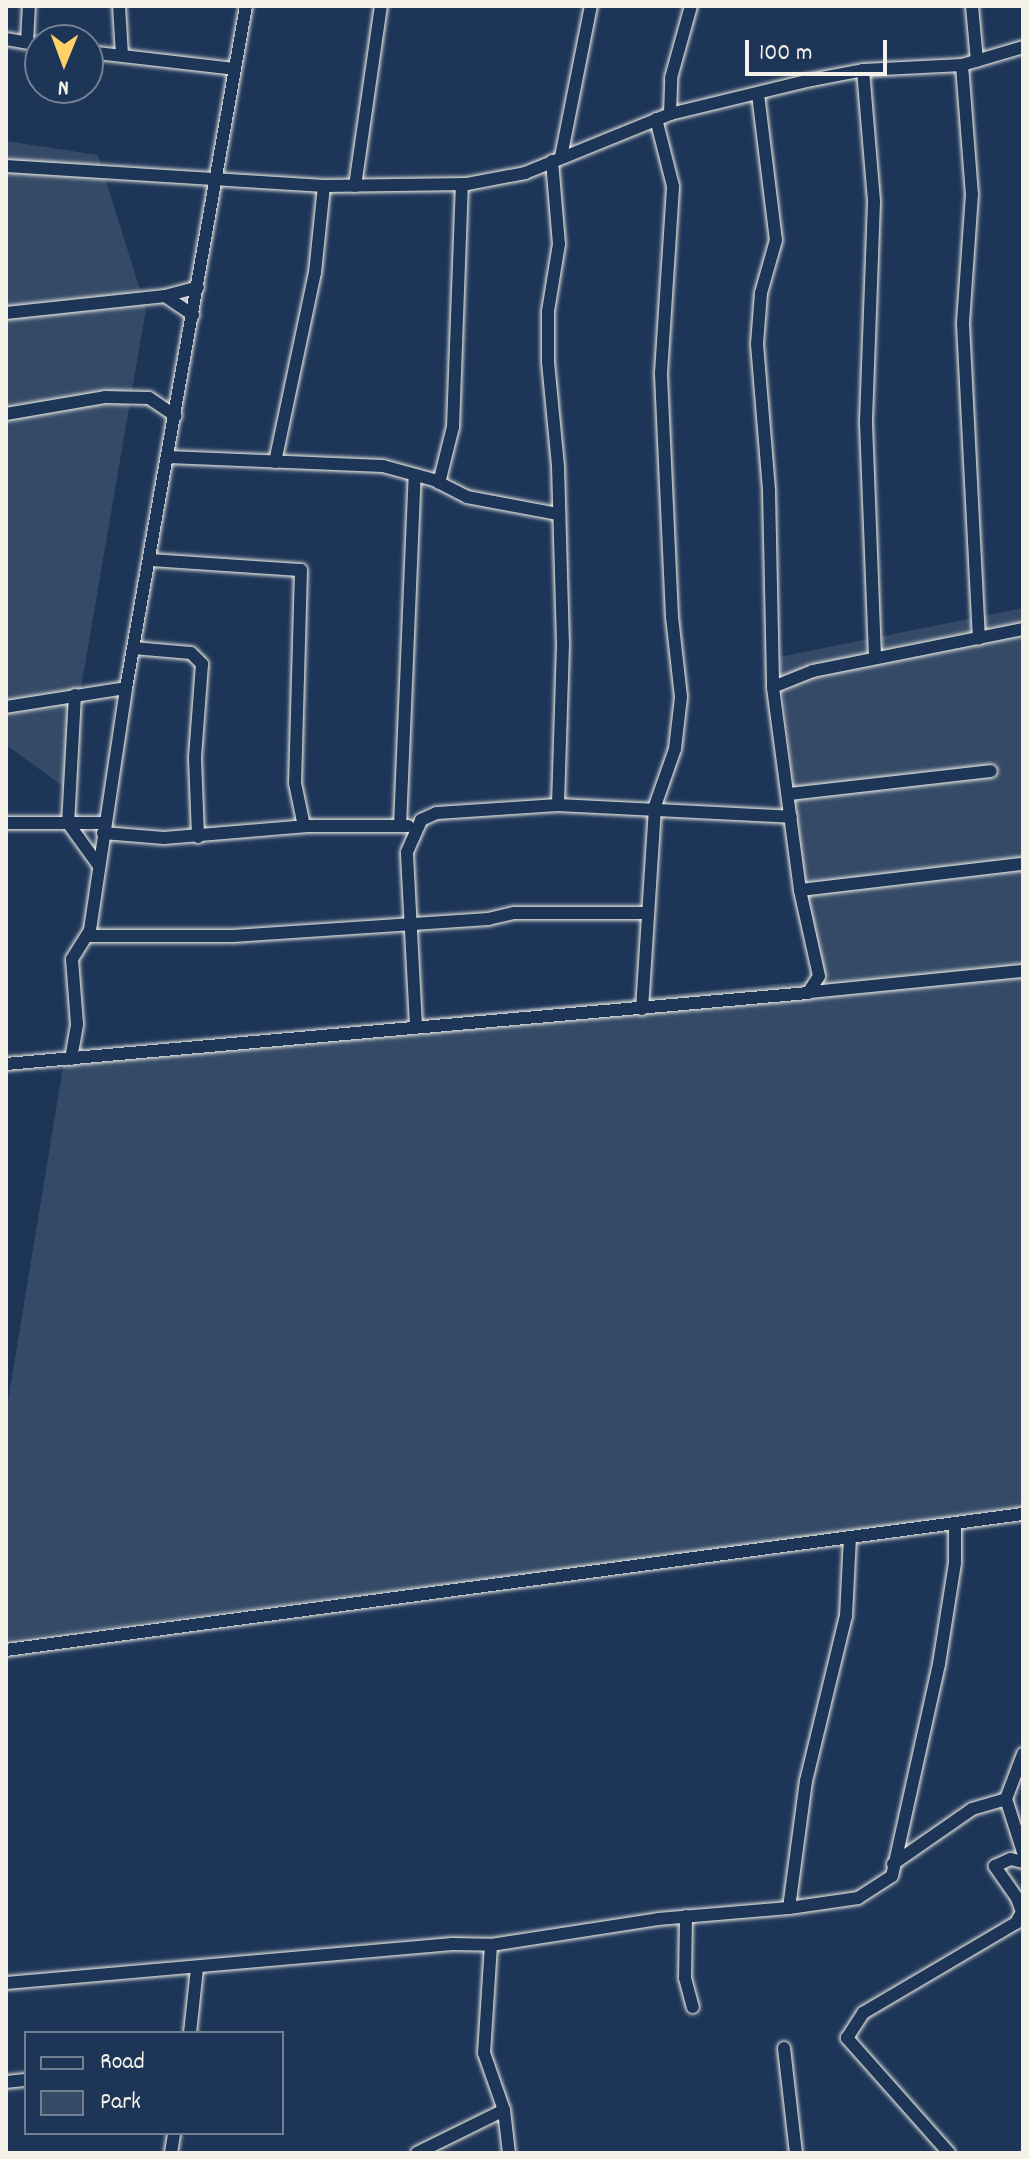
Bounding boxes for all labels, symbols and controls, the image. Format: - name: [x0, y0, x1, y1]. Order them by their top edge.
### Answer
- north arrow: [24, 24, 104, 104]
- scale bar: [749, 24, 891, 74]
- text: 100 m: [759, 37, 812, 71]
- text: N: [58, 71, 69, 102]
- legend: [24, 2031, 284, 2135]
- text: Road: [100, 2046, 145, 2080]
- text: Park: [100, 2086, 141, 2120]

